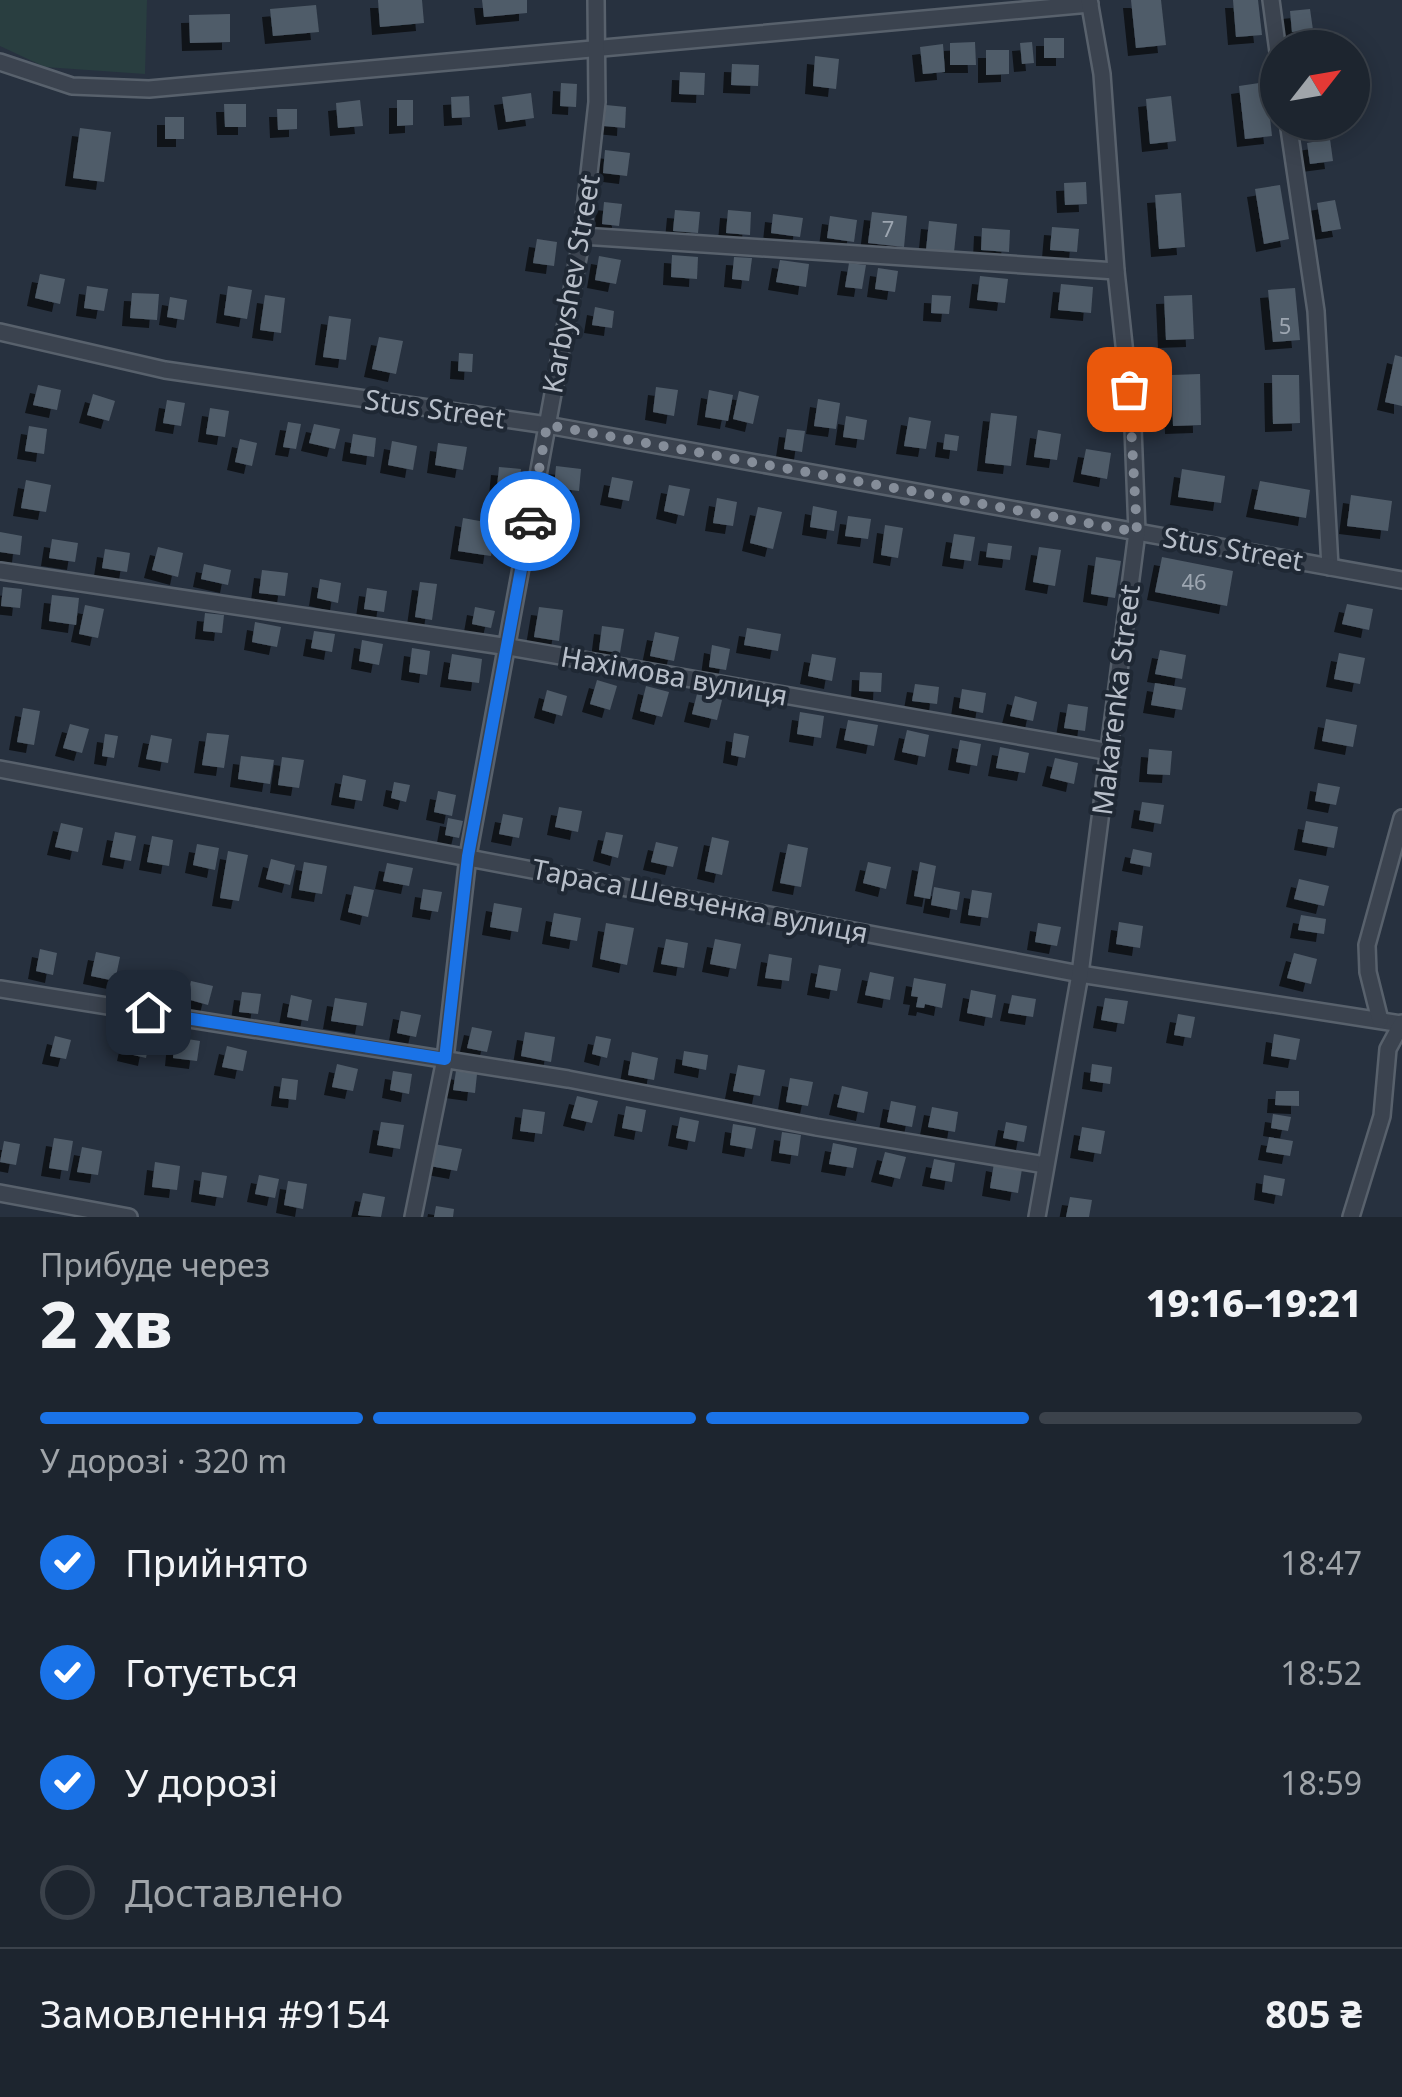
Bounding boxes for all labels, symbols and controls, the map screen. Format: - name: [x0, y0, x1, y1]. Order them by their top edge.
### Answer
- north arrow: [1260, 30, 1370, 140]
- map controls: [1260, 30, 1370, 140]
- street label: Karbyshev Street: [532, 172, 608, 396]
- house number: 7: [882, 213, 894, 243]
- house number: 5: [1279, 310, 1291, 340]
- pin: [1087, 347, 1172, 432]
- icon: bag: [1102, 362, 1157, 417]
- street label: Stus Street: [362, 379, 508, 437]
- courier: [480, 471, 580, 571]
- icon: car: [503, 494, 558, 549]
- street label: Stus Street: [1160, 517, 1306, 579]
- house number: 46: [1181, 566, 1207, 596]
- street label: Makarenka Street: [1082, 582, 1148, 817]
- street label: Нахімова вулиця: [558, 636, 791, 714]
- street label: Тараса Шевченка вулиця: [529, 849, 871, 951]
- pin: [106, 970, 191, 1055]
- icon: home: [121, 985, 176, 1040]
- text: Прибуде через: [40, 1243, 270, 1286]
- text: 19:16–19:21: [1146, 1276, 1362, 1328]
- text: 2 хв: [40, 1279, 173, 1367]
- text: У дорозі · 320 m: [40, 1439, 287, 1482]
- icon: check: [40, 1535, 95, 1590]
- text: Прийнято: [125, 1536, 308, 1588]
- text: 18:47: [1280, 1541, 1362, 1584]
- icon: check: [40, 1645, 95, 1700]
- text: Готується: [125, 1646, 298, 1698]
- text: 18:52: [1280, 1651, 1362, 1694]
- icon: check: [40, 1755, 95, 1810]
- text: У дорозі: [125, 1756, 278, 1808]
- text: 18:59: [1280, 1761, 1362, 1804]
- text: Доставлено: [125, 1866, 343, 1918]
- text: Замовлення #9154: [40, 1987, 389, 2039]
- text: 805 ₴: [1265, 1987, 1362, 2039]

